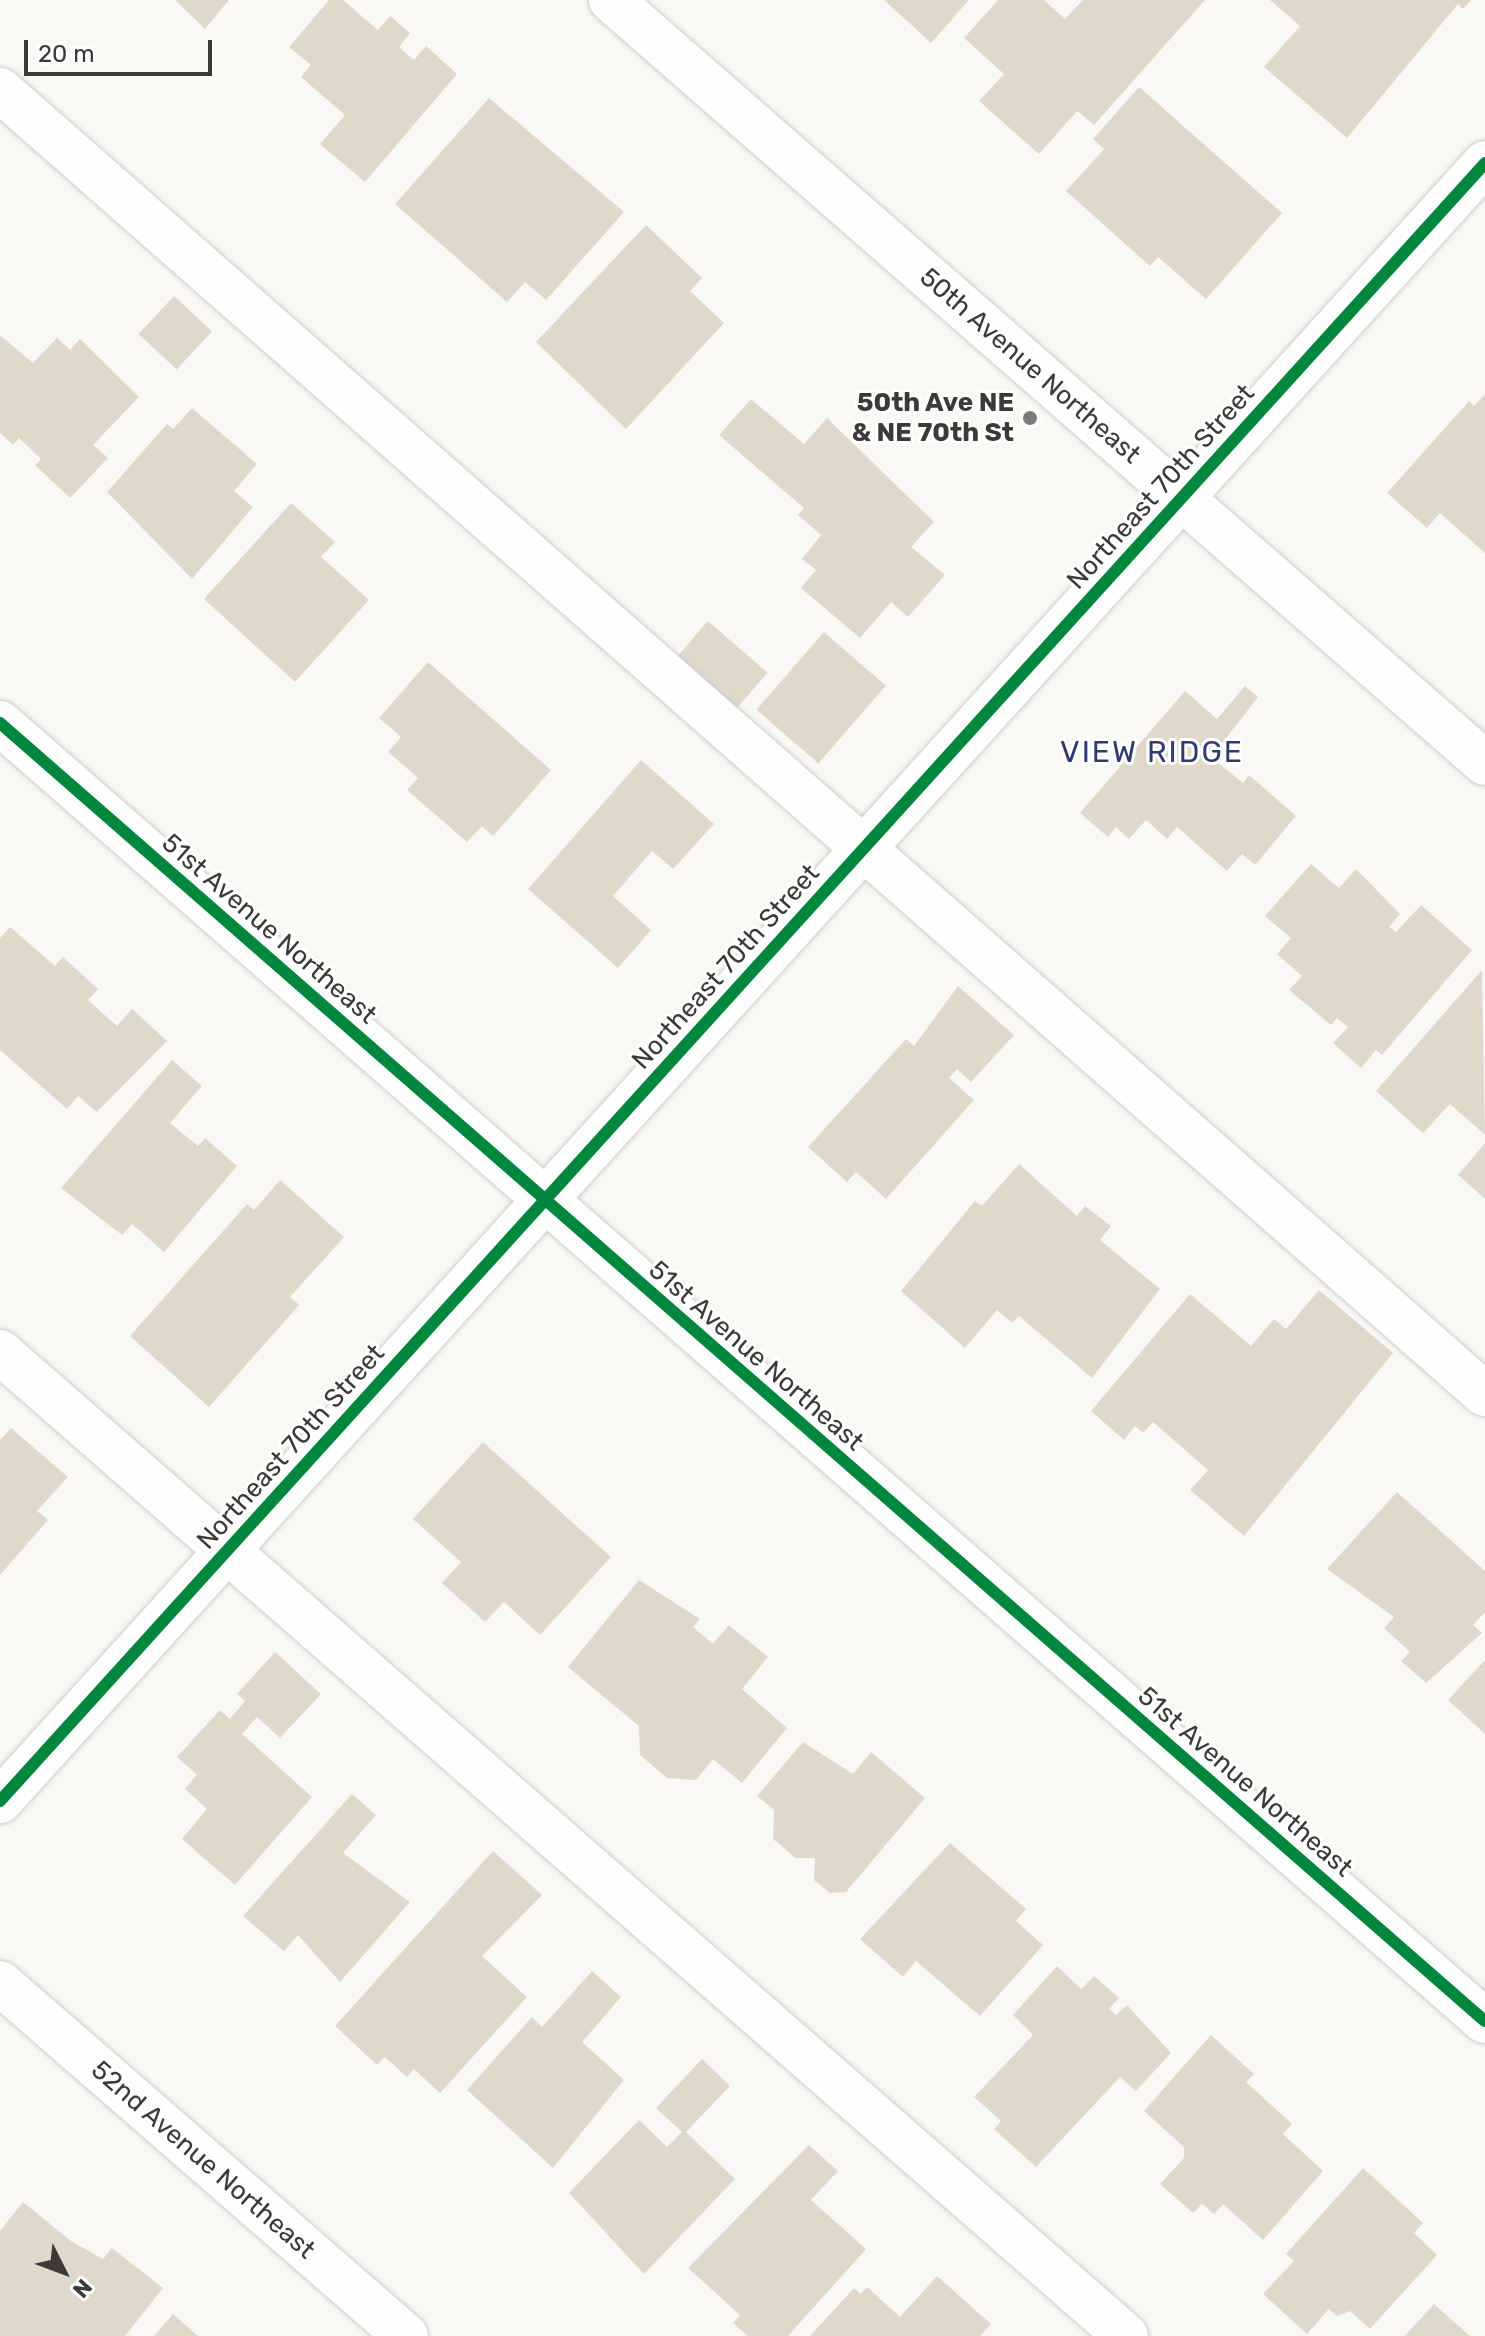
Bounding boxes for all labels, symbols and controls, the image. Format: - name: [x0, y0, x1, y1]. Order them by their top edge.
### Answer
- scale bar: [28, 24, 216, 74]
- text: 20 m: [38, 40, 95, 68]
- street label: 50th Avenue Northeast: [913, 261, 1147, 471]
- street label: Northeast 70th Street: [1061, 378, 1261, 596]
- place label: 50th Ave NE & NE 70th St: [852, 387, 1014, 448]
- marker: 50th Ave NE & NE 70th St: [1021, 409, 1039, 427]
- district label: VIEW RIDGE: [1060, 734, 1244, 770]
- street label: 51st Avenue Northeast: [155, 827, 383, 1031]
- street label: Northeast 70th Street: [626, 858, 826, 1076]
- street label: 51st Avenue Northeast: [642, 1254, 870, 1458]
- street label: Northeast 70th Street: [191, 1338, 391, 1556]
- street label: 51st Avenue Northeast: [1131, 1680, 1359, 1884]
- street label: 52nd Avenue Northeast: [84, 2054, 322, 2266]
- north arrow: [24, 2232, 104, 2312]
- text: N: [67, 2273, 98, 2303]

